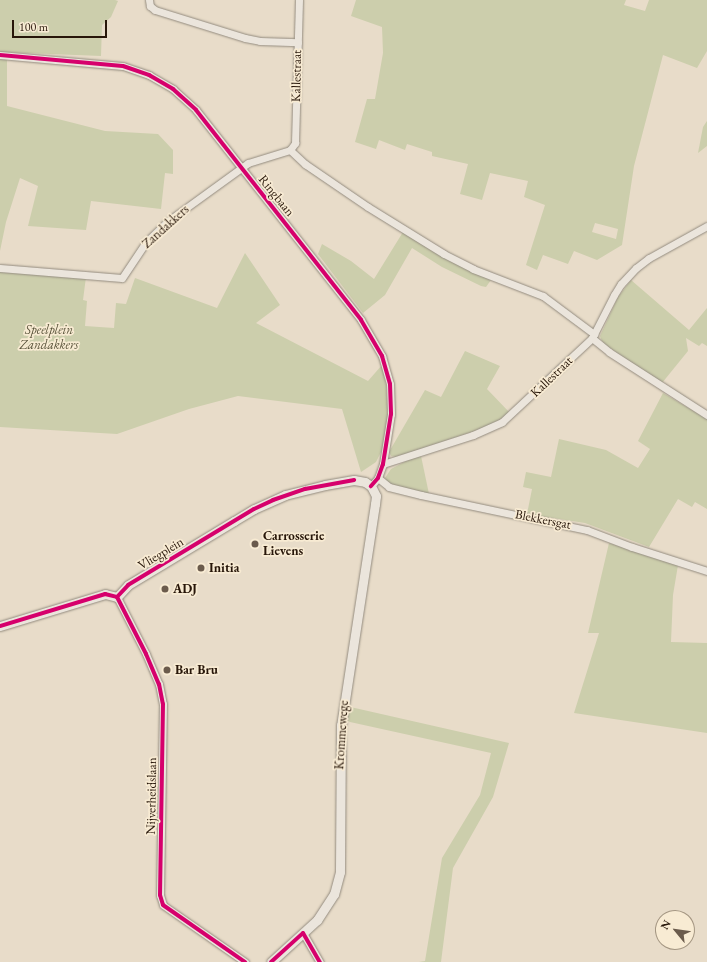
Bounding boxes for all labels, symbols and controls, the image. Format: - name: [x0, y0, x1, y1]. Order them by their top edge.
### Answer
- scale bar: [14, 12, 109, 38]
- text: 100 m: [19, 19, 48, 35]
- street label: Kallestraat: [289, 50, 305, 102]
- street label: Ringbaan: [255, 172, 297, 220]
- street label: Zandakkers: [139, 202, 193, 252]
- park label: Speelplein Zandakkers: [20, 323, 78, 354]
- street label: Kallestraat: [528, 353, 576, 401]
- street label: Blekkersgat: [514, 507, 572, 533]
- place label: Carrosserie Lievens: [263, 529, 324, 560]
- street label: Vliegplein: [135, 534, 187, 574]
- marker: Carrosserie Lievens: [250, 539, 260, 549]
- place label: Initia: [209, 560, 239, 576]
- marker: Initia: [196, 563, 206, 573]
- place label: ADJ: [173, 581, 197, 597]
- marker: ADJ: [160, 584, 170, 594]
- place label: Bar Bru: [175, 662, 218, 678]
- marker: Bar Bru: [162, 665, 172, 675]
- street label: Krommewege: [332, 700, 352, 770]
- street label: Nijverheidslaan: [144, 757, 160, 835]
- north arrow: [655, 910, 695, 950]
- text: N: [657, 917, 674, 932]

